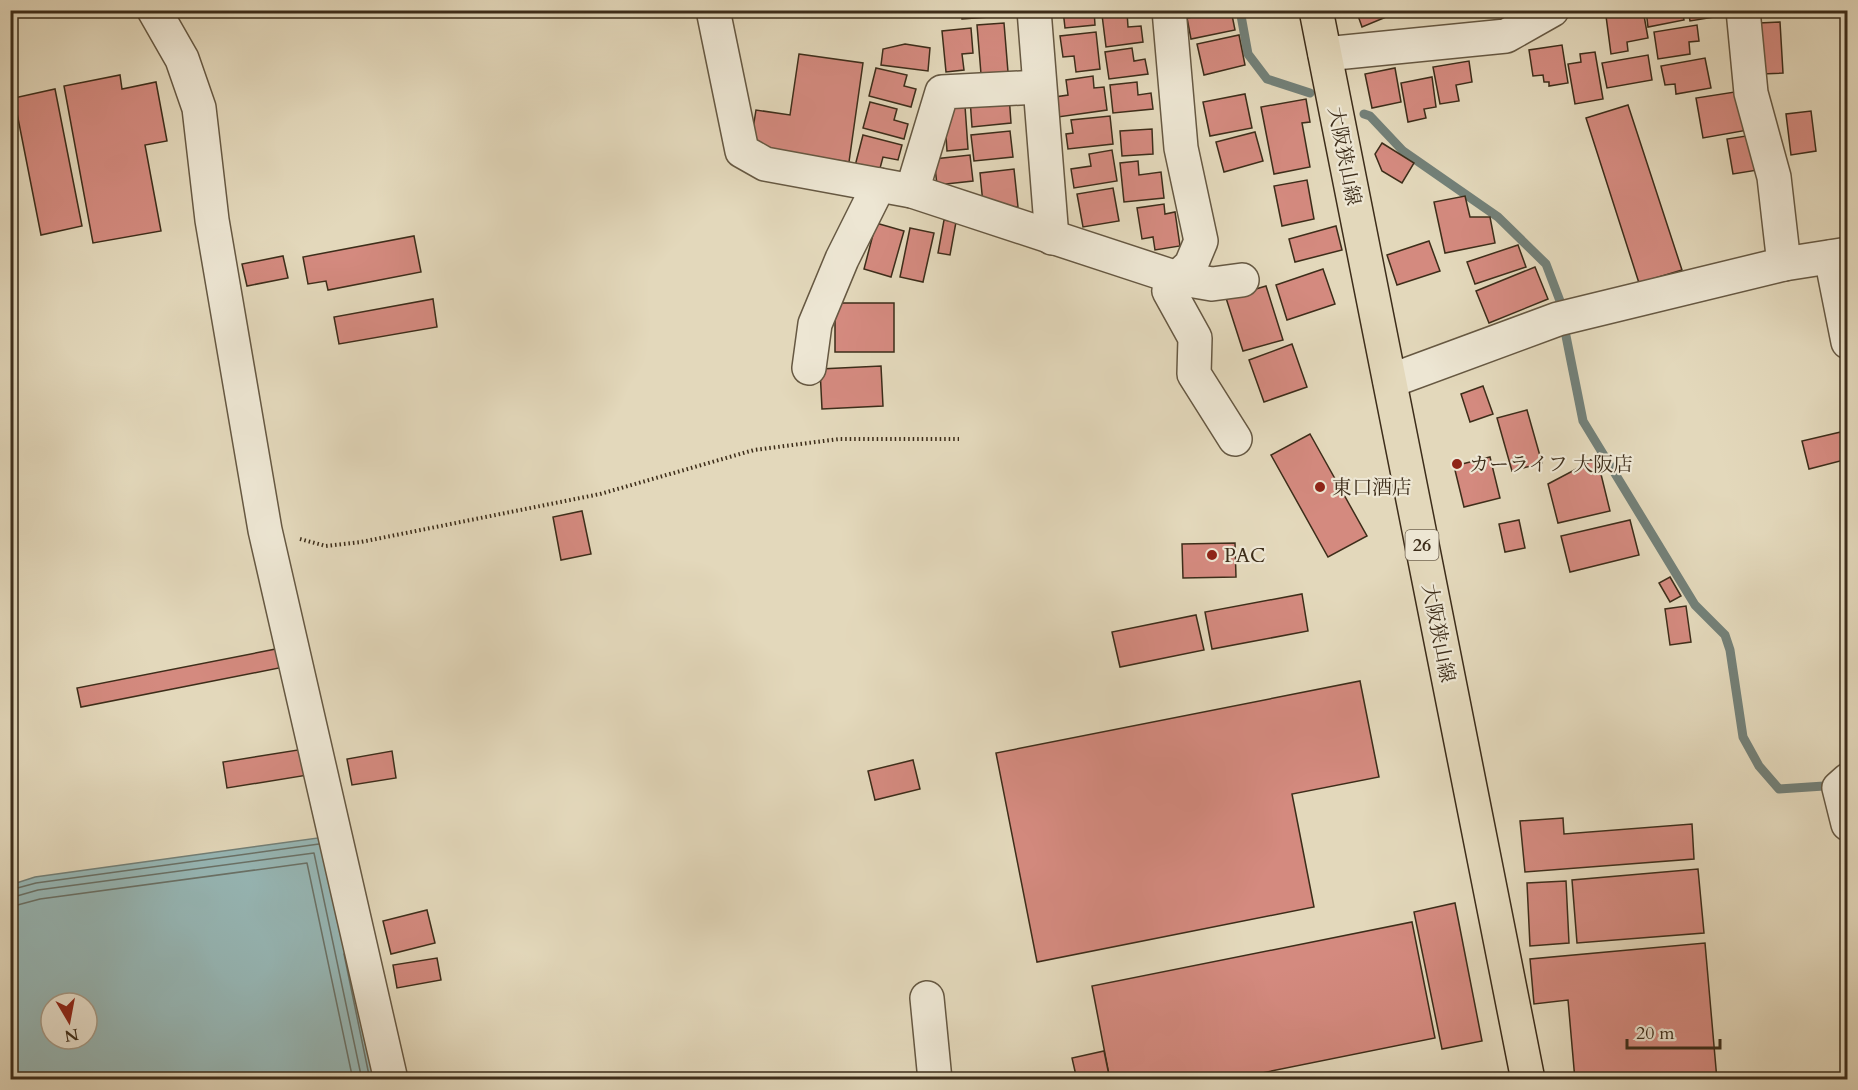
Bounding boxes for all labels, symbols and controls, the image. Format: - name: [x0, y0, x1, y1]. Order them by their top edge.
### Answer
- street label: 大阪狭山線: [1322, 104, 1367, 208]
- place label: カーライフ 大阪店: [1469, 451, 1633, 478]
- marker: カーライフ 大阪店: [1450, 457, 1464, 471]
- place label: 東口酒店: [1332, 474, 1412, 501]
- marker: 東口酒店: [1313, 480, 1327, 494]
- road number: 26: [1406, 530, 1438, 560]
- place label: PAC: [1224, 542, 1265, 569]
- marker: PAC: [1205, 548, 1219, 562]
- street label: 大阪狭山線: [1416, 581, 1461, 685]
- north arrow: [39, 991, 99, 1051]
- scale bar: [1627, 1012, 1720, 1050]
- text: 20 m: [1636, 1021, 1675, 1046]
- text: N: [63, 1023, 80, 1047]

